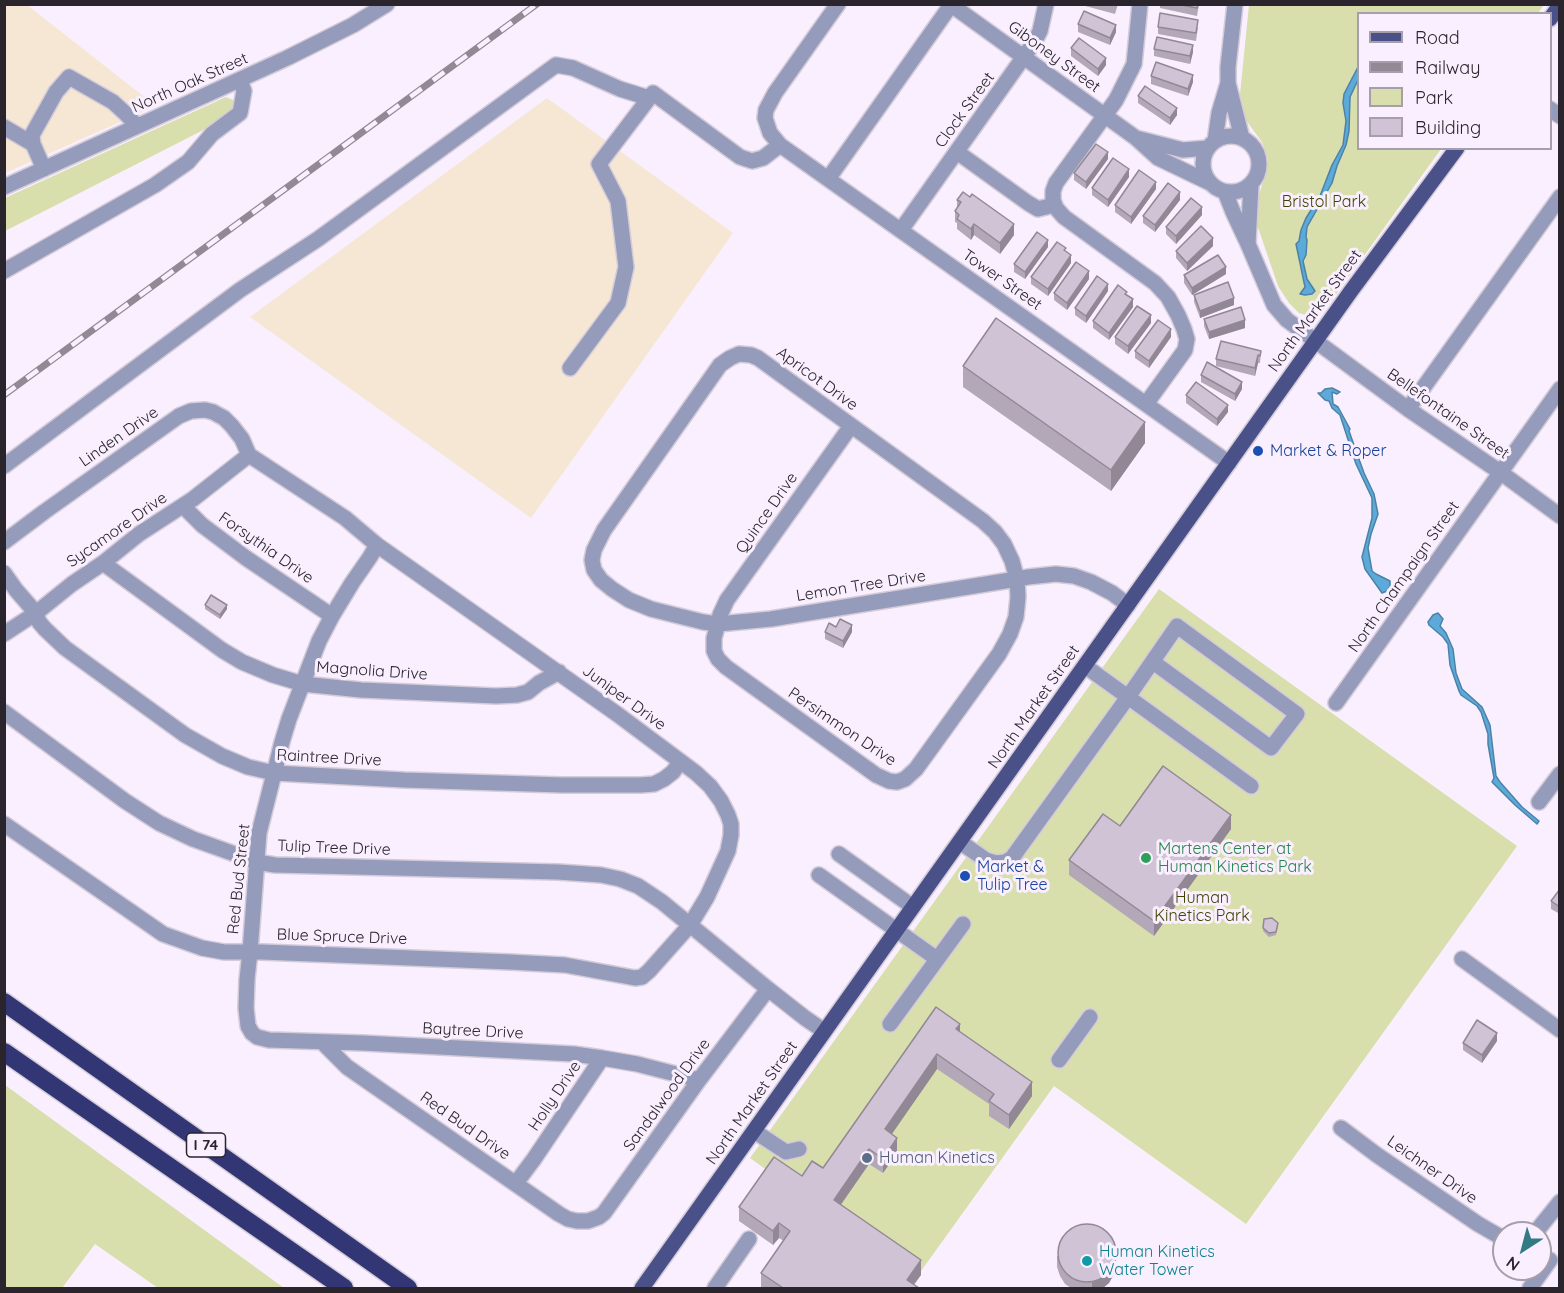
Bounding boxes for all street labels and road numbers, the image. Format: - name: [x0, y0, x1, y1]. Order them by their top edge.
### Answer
- street label: Giboney Street: [1004, 17, 1104, 97]
- street label: North Oak Street: [129, 49, 251, 117]
- street label: Clock Street: [931, 69, 999, 151]
- street label: Tower Street: [959, 246, 1045, 314]
- street label: North Market Street: [1264, 246, 1366, 376]
- street label: Apricot Drive: [773, 343, 861, 415]
- street label: Bellefontaine Street: [1383, 365, 1513, 463]
- street label: Linden Drive: [76, 403, 162, 471]
- street label: Quince Drive: [732, 469, 802, 557]
- street label: Sycamore Drive: [63, 488, 171, 572]
- street label: North Champaign Street: [1344, 498, 1464, 656]
- street label: Forsythia Drive: [215, 508, 317, 588]
- street label: Lemon Tree Drive: [795, 566, 927, 606]
- street label: North Market Street: [984, 642, 1084, 772]
- street label: Magnolia Drive: [316, 658, 428, 684]
- street label: Juniper Drive: [578, 661, 670, 735]
- street label: Persimmon Drive: [784, 684, 900, 770]
- street label: Raintree Drive: [276, 746, 382, 770]
- street label: Red Bud Street: [224, 823, 254, 935]
- street label: Tulip Tree Drive: [277, 836, 391, 860]
- street label: Blue Spruce Drive: [276, 925, 408, 949]
- street label: Baytree Drive: [422, 1019, 524, 1043]
- street label: Sandalwood Drive: [620, 1035, 714, 1155]
- street label: North Market Street: [702, 1038, 802, 1168]
- street label: Holly Drive: [525, 1057, 585, 1135]
- street label: Red Bud Drive: [416, 1088, 514, 1164]
- street label: Leichner Drive: [1383, 1132, 1481, 1208]
- road number: I 74: [186, 1133, 226, 1157]

